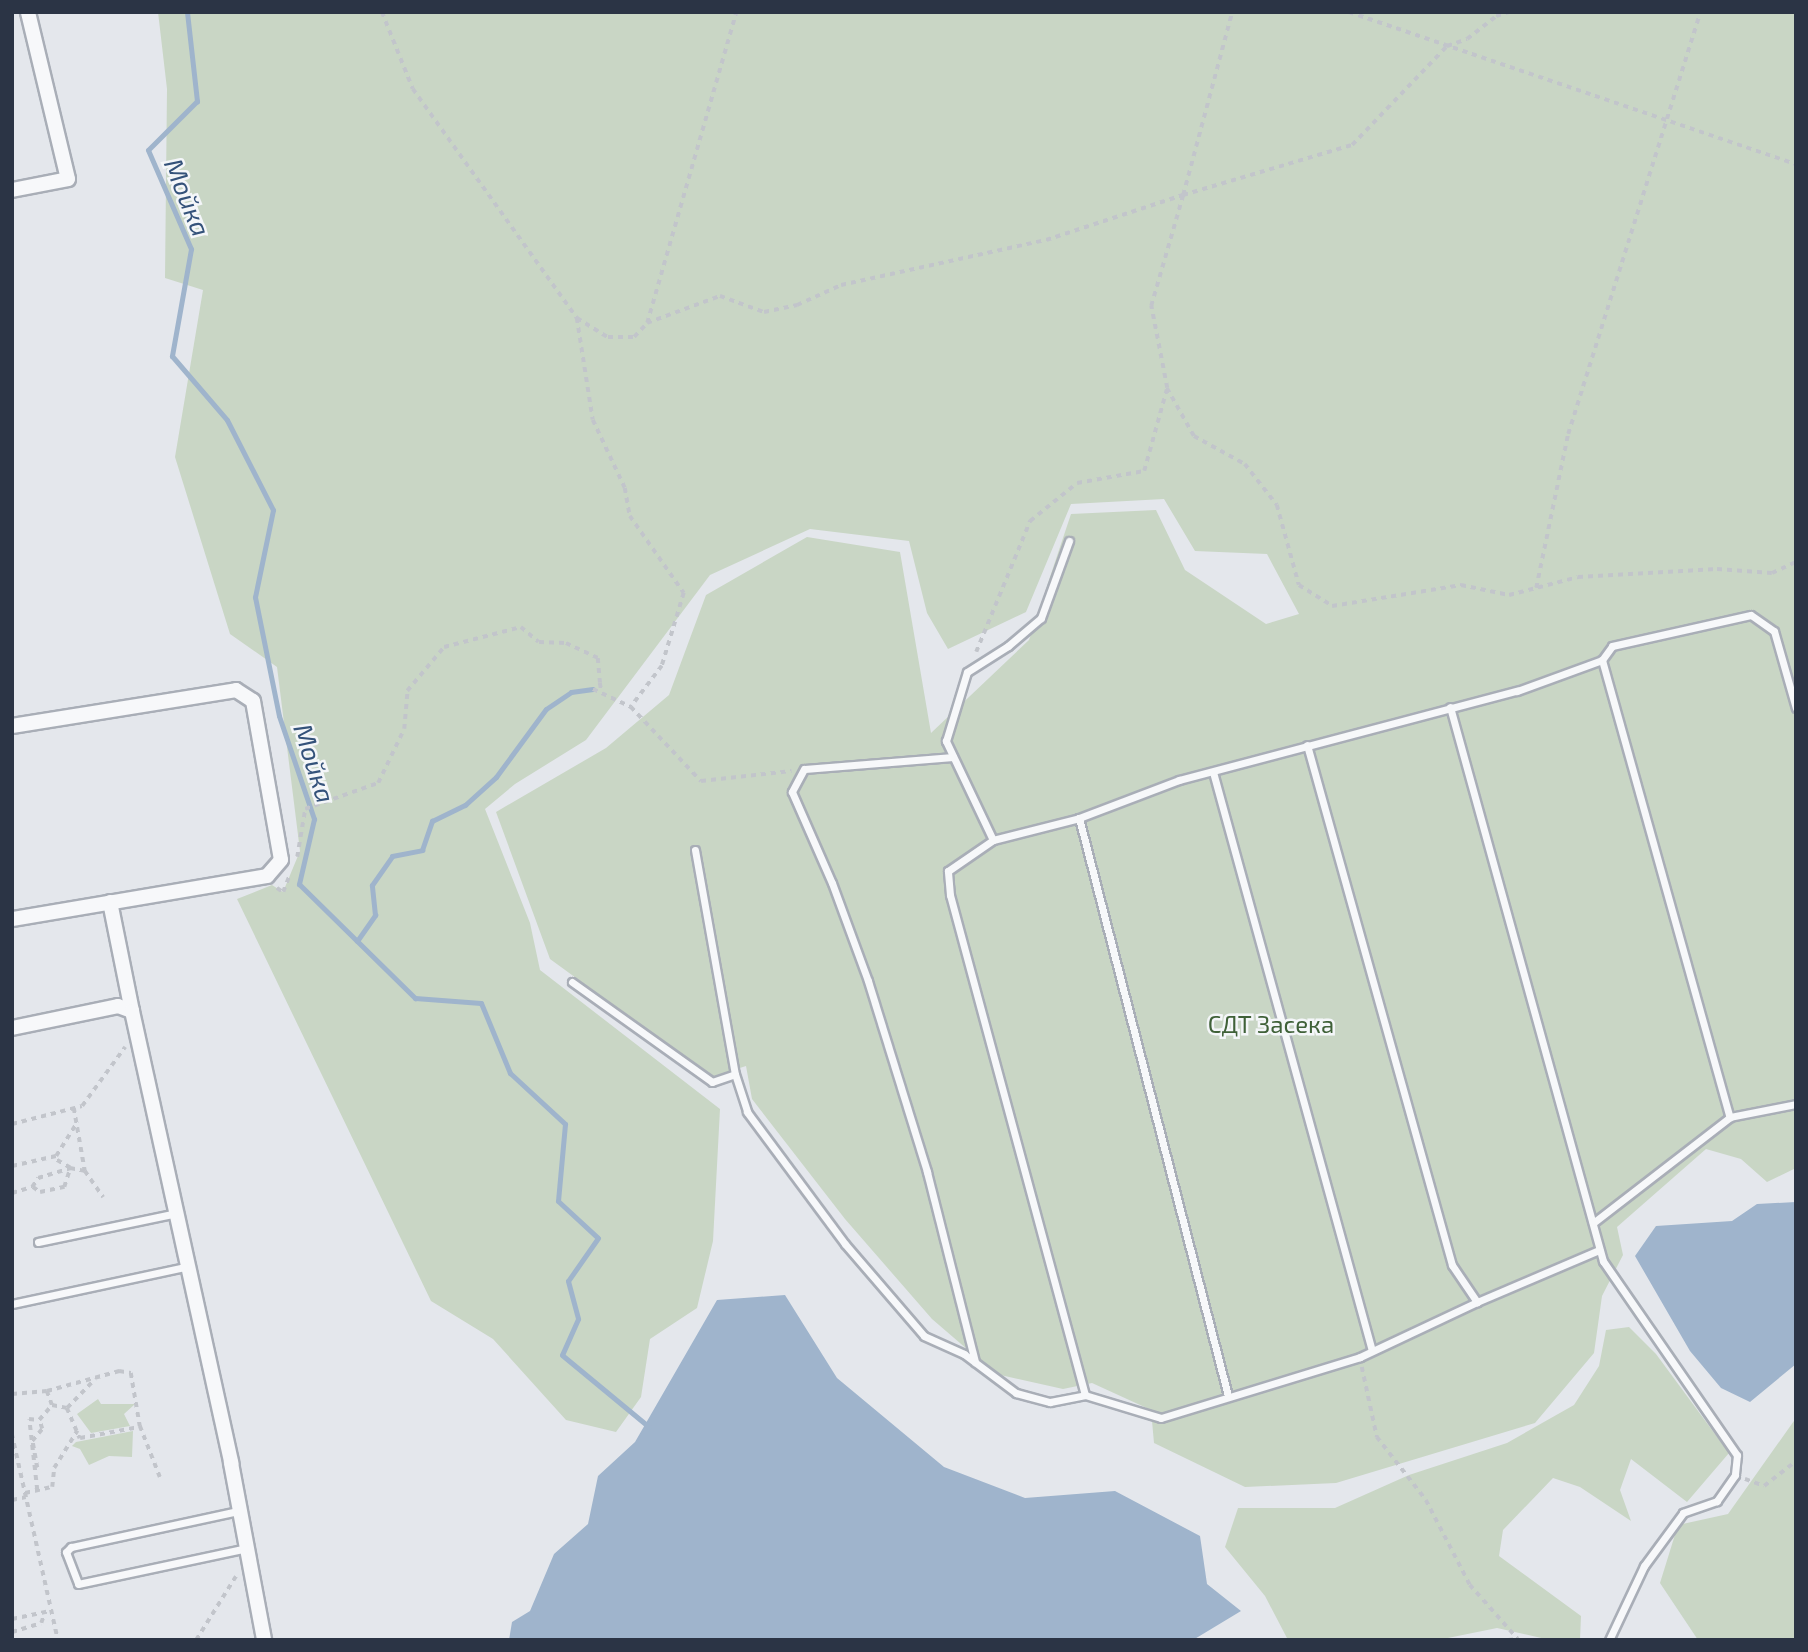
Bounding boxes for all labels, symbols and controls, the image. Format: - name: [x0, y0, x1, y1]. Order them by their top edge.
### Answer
- water label: Мойка: [158, 154, 218, 240]
- water label: Мойка: [288, 720, 342, 806]
- park label: СДТ Засека: [1208, 1010, 1334, 1038]

